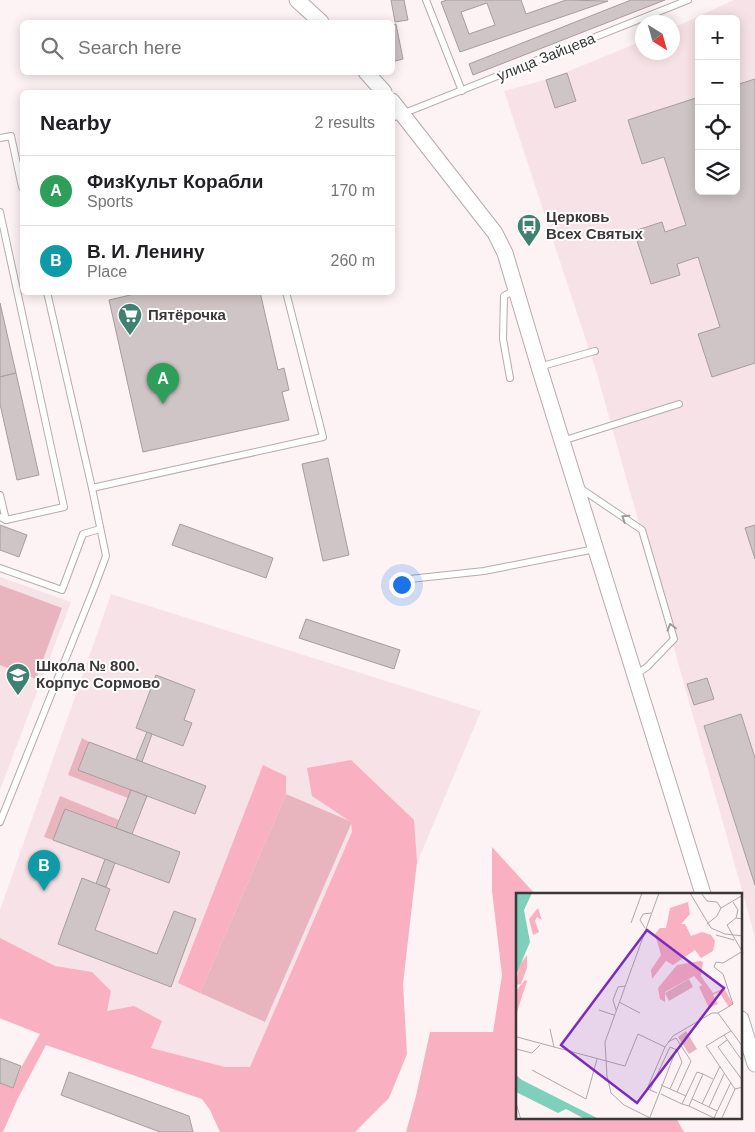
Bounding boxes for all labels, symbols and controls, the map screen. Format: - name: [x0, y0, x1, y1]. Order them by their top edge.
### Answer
- north arrow: [635, 15, 680, 60]
- map controls: [695, 15, 740, 195]
- button: +: [695, 15, 740, 60]
- search box: [20, 20, 395, 75]
- street label: улица Зайцева: [494, 29, 598, 84]
- icon: search: [38, 34, 66, 62]
- text: Search here: [78, 37, 182, 58]
- button: −: [695, 60, 740, 105]
- button: locate: [695, 105, 740, 150]
- text: Nearby: [40, 111, 111, 134]
- text: 2 results: [315, 114, 375, 131]
- button: layers: [695, 150, 740, 195]
- text: ФизКульт Корабли: [87, 171, 263, 192]
- text: A: [50, 182, 62, 199]
- text: 170 m: [331, 182, 375, 199]
- text: Sports: [87, 193, 133, 210]
- place label: Церковь Всех Святых: [546, 208, 644, 242]
- bus stop icon: Церковь Всех Святых: [516, 213, 542, 247]
- text: В. И. Ленину: [87, 241, 205, 262]
- text: B: [50, 252, 62, 269]
- text: 260 m: [331, 252, 375, 269]
- text: Place: [87, 263, 127, 280]
- supermarket icon: Пятёрочка: [117, 302, 143, 336]
- place label: Пятёрочка: [148, 306, 226, 323]
- pin: A: [147, 363, 179, 404]
- one-way arrow: [621, 515, 631, 524]
- your location: [389, 572, 415, 598]
- one-way arrow: [666, 623, 676, 631]
- place label: Школа № 800. Корпус Сормово: [36, 657, 160, 691]
- school or university icon: Школа № 800. Корпус Сормово: [5, 662, 31, 696]
- pin: B: [28, 850, 60, 891]
- inset map: [516, 893, 742, 1120]

